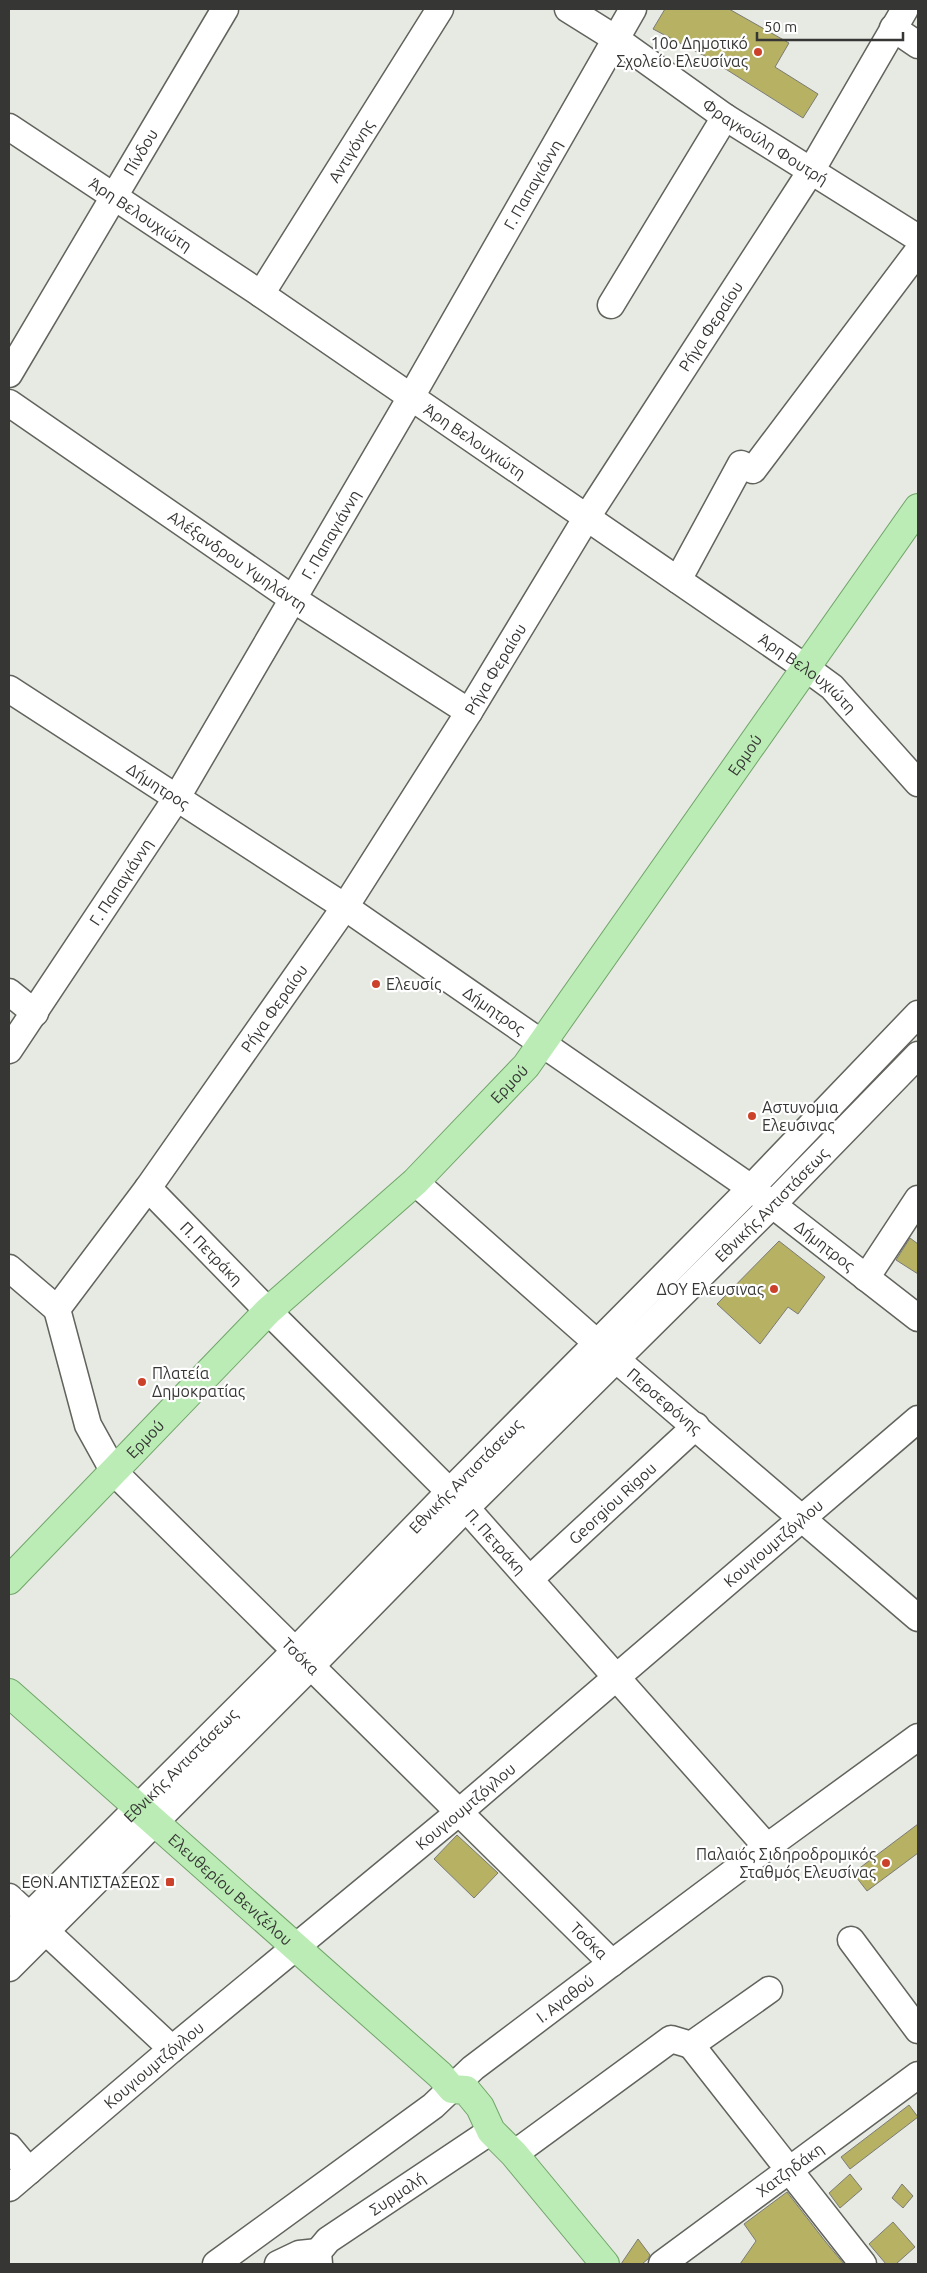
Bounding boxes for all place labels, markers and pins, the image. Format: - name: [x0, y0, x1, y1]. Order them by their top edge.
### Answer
- place label: 10ο Δημοτικό Σχολείο Ελευσίνας: [616, 34, 748, 71]
- marker: 10ο Δημοτικό Σχολείο Ελευσίνας: [752, 46, 764, 58]
- place label: Ελευσίς: [386, 975, 441, 994]
- marker: Ελευσίς: [370, 978, 382, 990]
- place label: Αστυνομια Ελευσινας: [762, 1098, 839, 1135]
- marker: Αστυνομια Ελευσινας: [746, 1110, 758, 1122]
- place label: ΔΟΥ Ελευσινας: [657, 1280, 764, 1299]
- marker: ΔΟΥ Ελευσινας: [768, 1283, 780, 1295]
- place label: Πλατεία Δημοκρατίας: [152, 1364, 245, 1401]
- marker: Πλατεία Δημοκρατίας: [136, 1376, 148, 1388]
- place label: Παλαιός Σιδηροδρομικός Σταθμός Ελευσίνας: [696, 1845, 876, 1882]
- marker: Παλαιός Σιδηροδρομικός Σταθμός Ελευσίνας: [880, 1857, 892, 1869]
- place label: ΕΘΝ.ΑΝΤΙΣΤΑΣΕΩΣ: [21, 1873, 160, 1891]
- marker: ΕΘΝ.ΑΝΤΙΣΤΑΣΕΩΣ: [164, 1876, 176, 1888]

